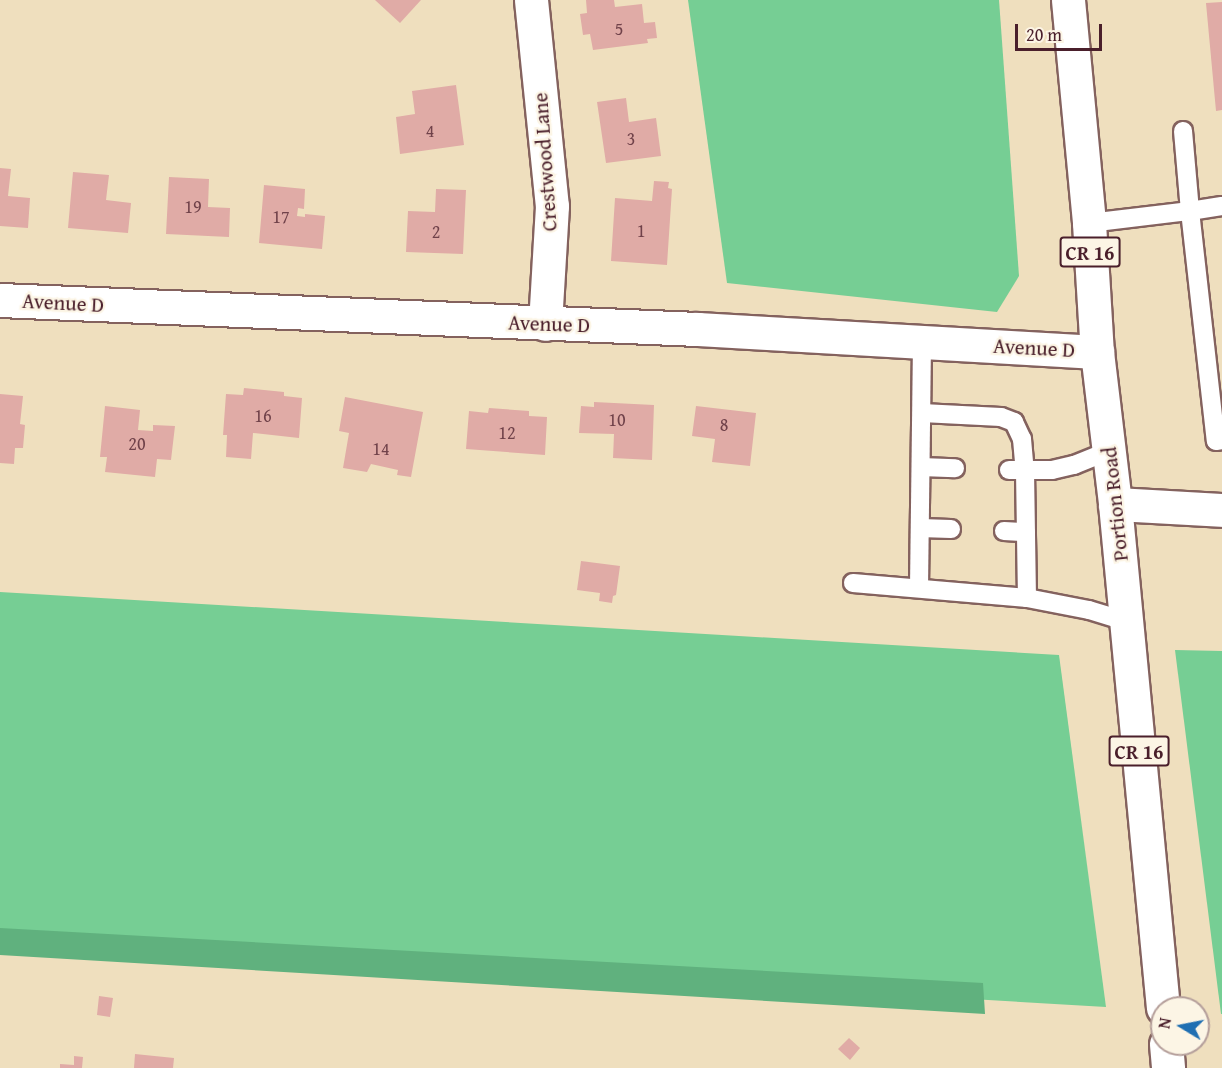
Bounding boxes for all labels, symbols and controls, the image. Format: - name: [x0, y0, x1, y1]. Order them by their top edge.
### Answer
- scale bar: [1018, 12, 1105, 50]
- house number: 5: [615, 18, 623, 40]
- text: 20 m: [1026, 21, 1062, 48]
- street label: Crestwood Lane: [528, 92, 562, 232]
- house number: 4: [426, 120, 434, 142]
- house number: 3: [627, 128, 635, 150]
- house number: 19: [184, 196, 202, 218]
- house number: 17: [272, 206, 290, 228]
- house number: 1: [637, 220, 645, 242]
- house number: 2: [432, 221, 440, 243]
- road number: CR 16: [1058, 235, 1122, 269]
- street label: Avenue D: [21, 288, 105, 318]
- street label: Avenue D: [508, 310, 590, 338]
- street label: Avenue D: [992, 333, 1076, 363]
- house number: 16: [254, 405, 272, 427]
- house number: 10: [608, 409, 626, 431]
- house number: 8: [720, 414, 728, 436]
- house number: 12: [498, 422, 516, 444]
- house number: 20: [128, 433, 146, 455]
- house number: 14: [372, 438, 390, 460]
- street label: Portion Road: [1096, 445, 1134, 563]
- road number: CR 16: [1108, 734, 1170, 768]
- north arrow: [1150, 996, 1210, 1056]
- text: N: [1151, 1016, 1177, 1031]

